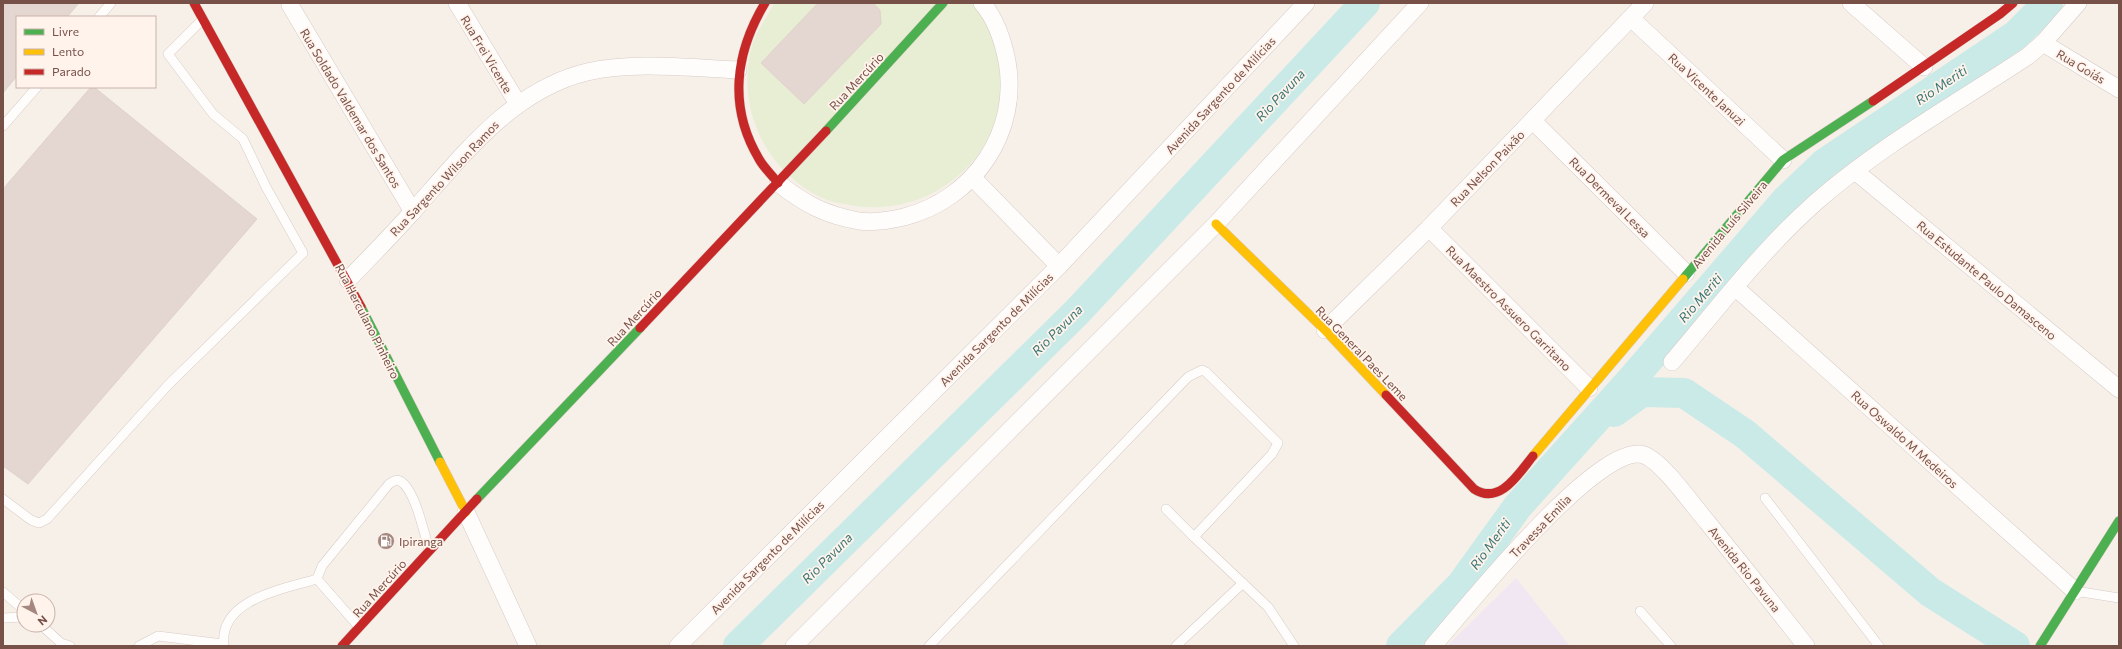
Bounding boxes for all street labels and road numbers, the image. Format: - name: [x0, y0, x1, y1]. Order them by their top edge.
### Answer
- street label: Rua Frei Vicente: [458, 13, 516, 95]
- street label: Rua Soldado Valdemar dos Santos: [298, 26, 404, 190]
- street label: Avenida Sargento de Milícias: [1162, 34, 1278, 156]
- street label: Rua Goiás: [2054, 46, 2108, 86]
- street label: Rua Mercúrio: [826, 49, 886, 113]
- street label: Rua Vicente Januzi: [1665, 50, 1748, 129]
- street label: Rua Sargento Wilson Ramos: [387, 117, 501, 239]
- street label: Rua Nelson Paixão: [1447, 127, 1527, 209]
- street label: Rua Dermeval Lessa: [1567, 154, 1653, 240]
- street label: Avenida Luís Silveira: [1688, 178, 1770, 270]
- street label: Rua Estudante Paulo Damasceno: [1914, 218, 2060, 342]
- street label: Rua Maestro Assuero Garritano: [1444, 243, 1574, 373]
- street label: Rua Herculano Pinheiro: [333, 261, 403, 381]
- street label: Avenida Sargento de Milícias: [936, 269, 1056, 389]
- street label: Rua Mercúrio: [604, 285, 664, 349]
- street label: Rua General Paes Leme: [1313, 303, 1411, 403]
- street label: Rua Oswaldo M Medeiros: [1849, 387, 1961, 491]
- street label: Travessa Emilia: [1506, 492, 1574, 560]
- street label: Avenida Sargento de Milícias: [707, 497, 827, 617]
- street label: Avenida Rio Pavuna: [1706, 523, 1784, 615]
- street label: Rua Mercúrio: [349, 556, 409, 620]

